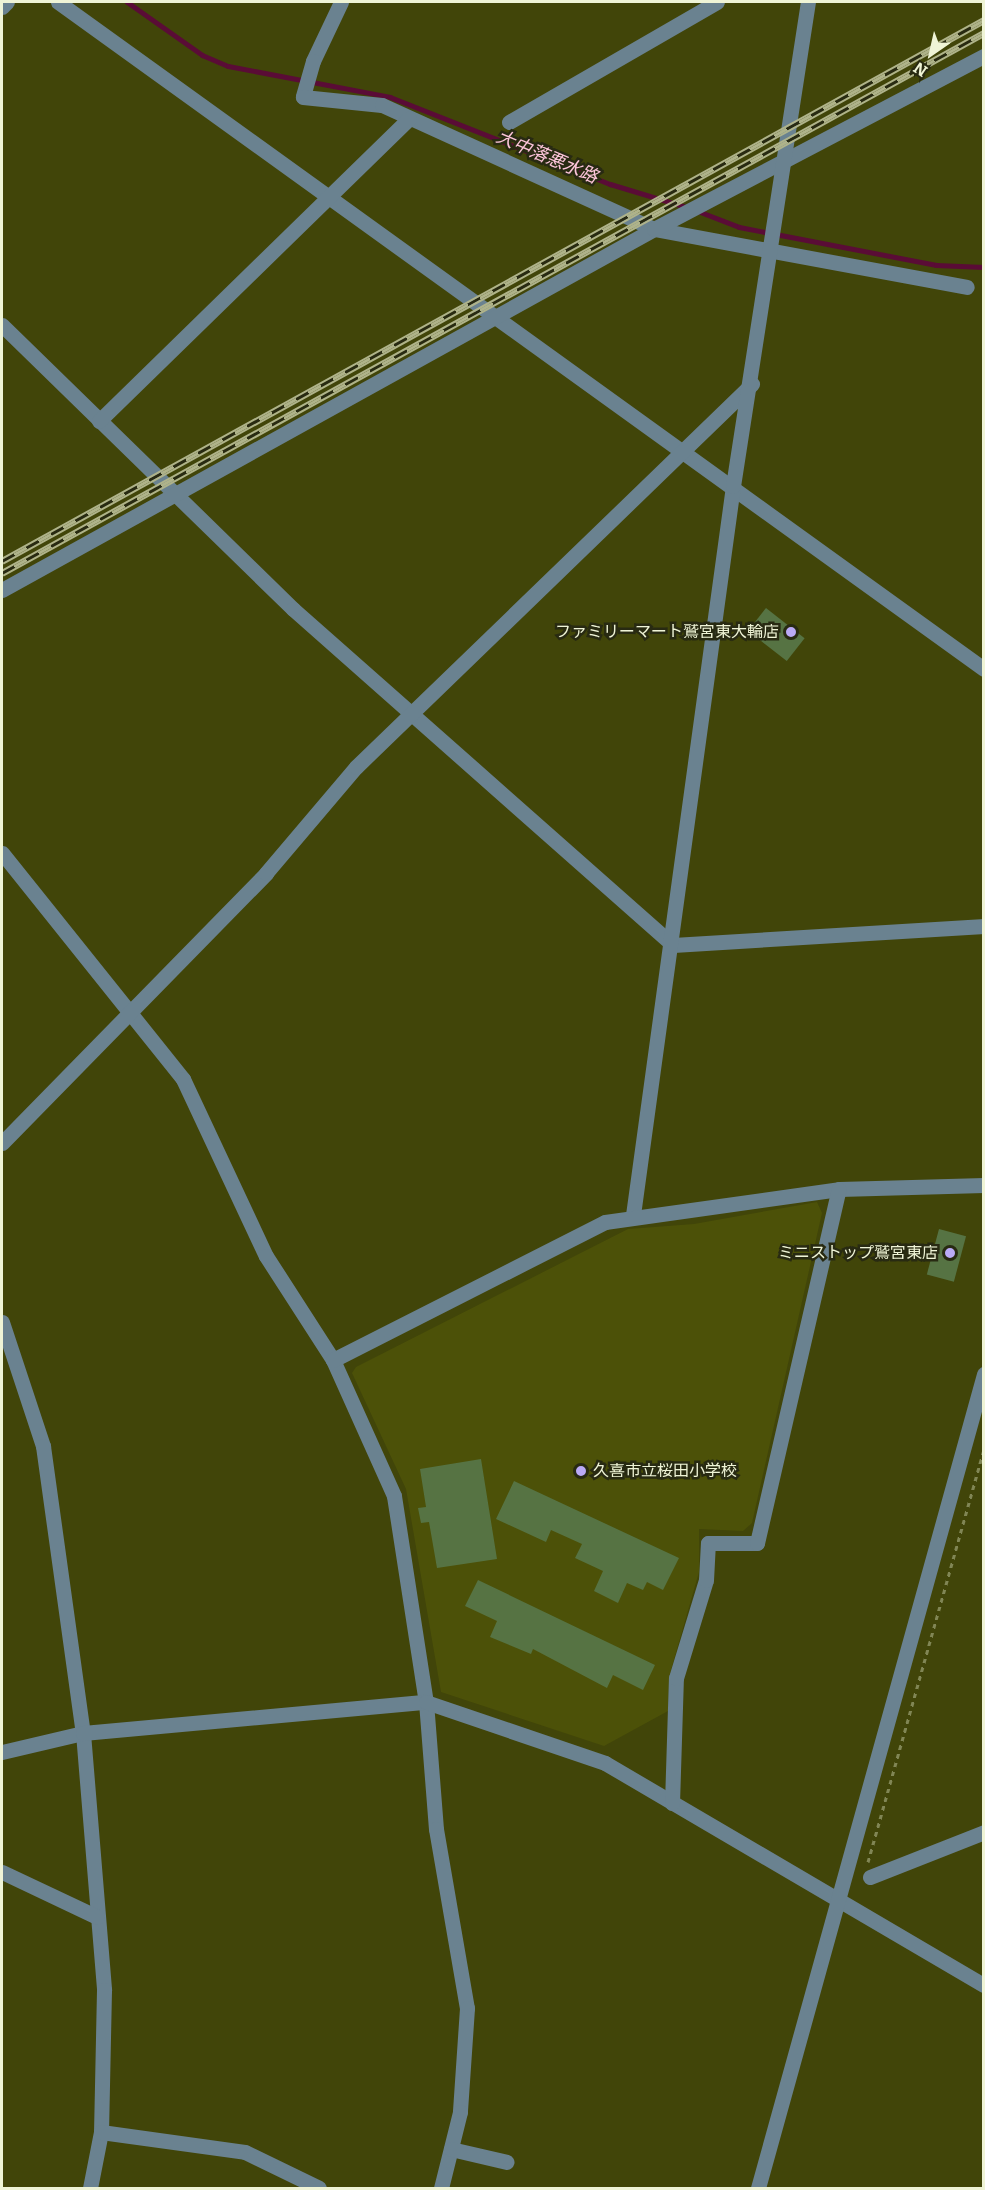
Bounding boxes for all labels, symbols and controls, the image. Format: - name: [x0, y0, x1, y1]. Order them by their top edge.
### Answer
- north arrow: [901, 24, 961, 84]
- text: N: [910, 58, 931, 81]
- water label: 大中落悪水路: [493, 126, 601, 188]
- place label: ファミリーマート鷲宮東大輪店: [555, 622, 779, 642]
- marker: ファミリーマート鷲宮東大輪店: [784, 625, 798, 639]
- place label: ミニストップ鷲宮東店: [778, 1243, 938, 1263]
- marker: ミニストップ鷲宮東店: [943, 1246, 957, 1260]
- place label: 久喜市立桜田小学校: [593, 1461, 737, 1481]
- marker: 久喜市立桜田小学校: [574, 1464, 588, 1478]

